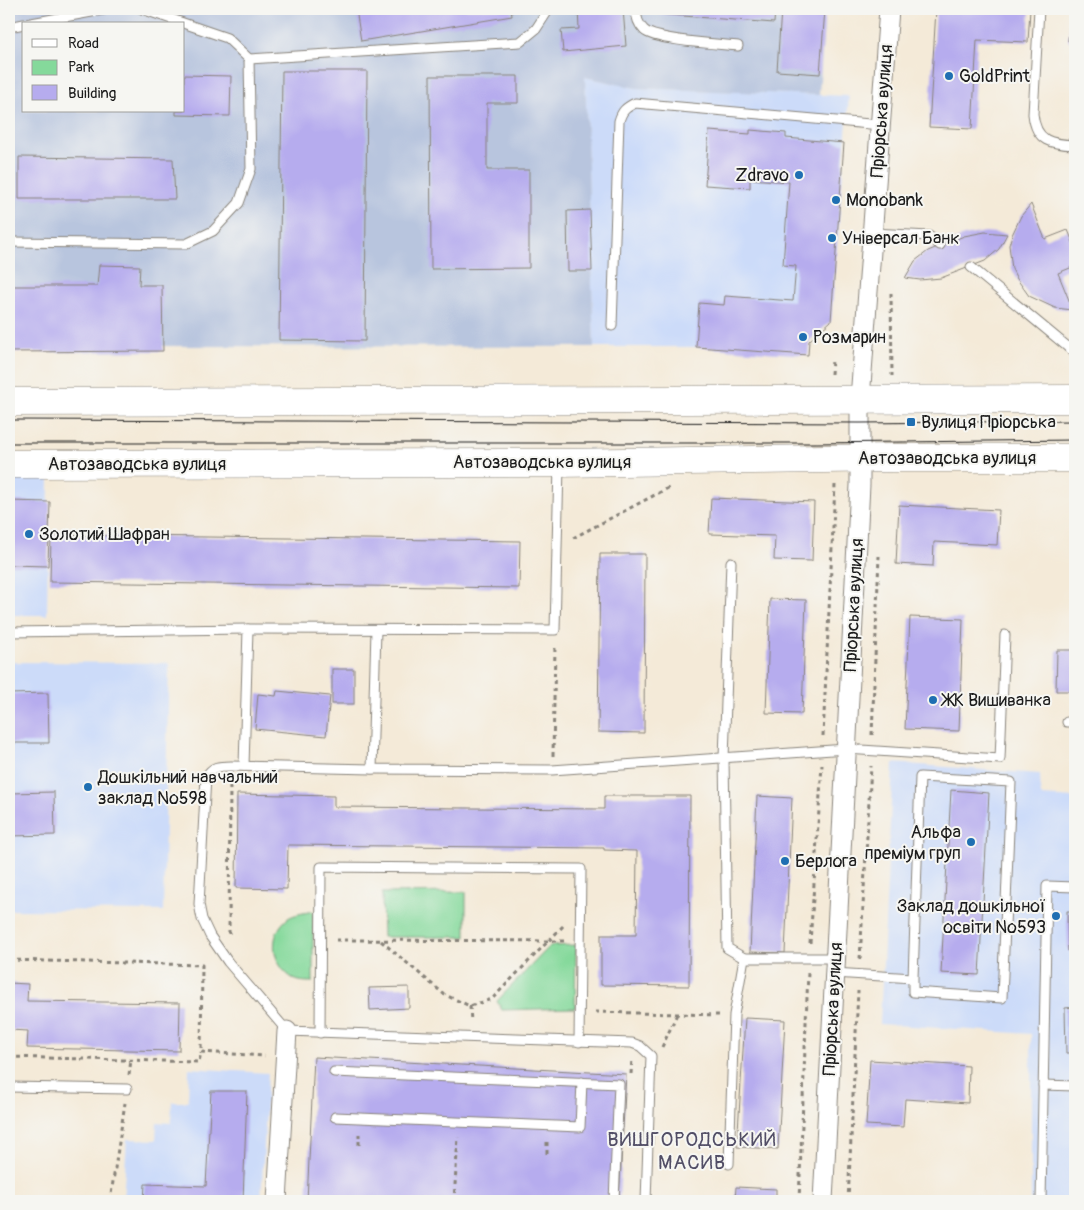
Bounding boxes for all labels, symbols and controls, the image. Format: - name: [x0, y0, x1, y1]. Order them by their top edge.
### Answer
- legend: [22, 22, 185, 112]
- text: Road: [68, 34, 99, 53]
- street label: Пріорська вулиця: [866, 44, 898, 178]
- text: Park: [68, 58, 95, 77]
- place label: GoldPrint: [959, 65, 1031, 88]
- marker: GoldPrint: [943, 70, 955, 82]
- text: Building: [68, 84, 116, 103]
- place label: Zdravo: [735, 164, 789, 187]
- marker: Zdravo: [793, 169, 805, 181]
- place label: Monobank: [846, 189, 924, 212]
- marker: Monobank: [830, 194, 842, 206]
- place label: Універсал Банк: [842, 227, 960, 250]
- marker: Універсал Банк: [826, 232, 838, 244]
- place label: Розмарин: [813, 326, 886, 349]
- marker: Розмарин: [797, 331, 809, 343]
- place label: Вулиця Пріорська: [921, 411, 1056, 434]
- marker: Вулиця Пріорська: [905, 416, 917, 428]
- street label: Автозаводська вулиця: [858, 447, 1036, 470]
- street label: Автозаводська вулиця: [453, 451, 631, 474]
- street label: Автозаводська вулиця: [48, 453, 226, 476]
- place label: Золотий Шафран: [39, 523, 170, 546]
- marker: Золотий Шафран: [23, 528, 35, 540]
- street label: Пріорська вулиця: [839, 538, 869, 672]
- place label: ЖК Вишиванка: [940, 689, 1051, 712]
- marker: ЖК Вишиванка: [927, 694, 939, 706]
- place label: Дошкільний навчальний заклад №598: [97, 766, 278, 810]
- marker: Дошкільний навчальний заклад №598: [82, 781, 94, 793]
- place label: Альфа преміум груп: [864, 821, 961, 865]
- marker: Альфа преміум груп: [965, 836, 977, 848]
- place label: Берлога: [795, 850, 857, 873]
- marker: Берлога: [779, 855, 791, 867]
- place label: Заклад дошкільної освіти №593: [897, 895, 1046, 939]
- marker: Заклад дошкільної освіти №593: [1050, 910, 1062, 922]
- street label: Пріорська вулиця: [818, 942, 848, 1076]
- district label: ВИШГОРОДСЬКИЙ МАСИВ: [607, 1127, 777, 1175]

